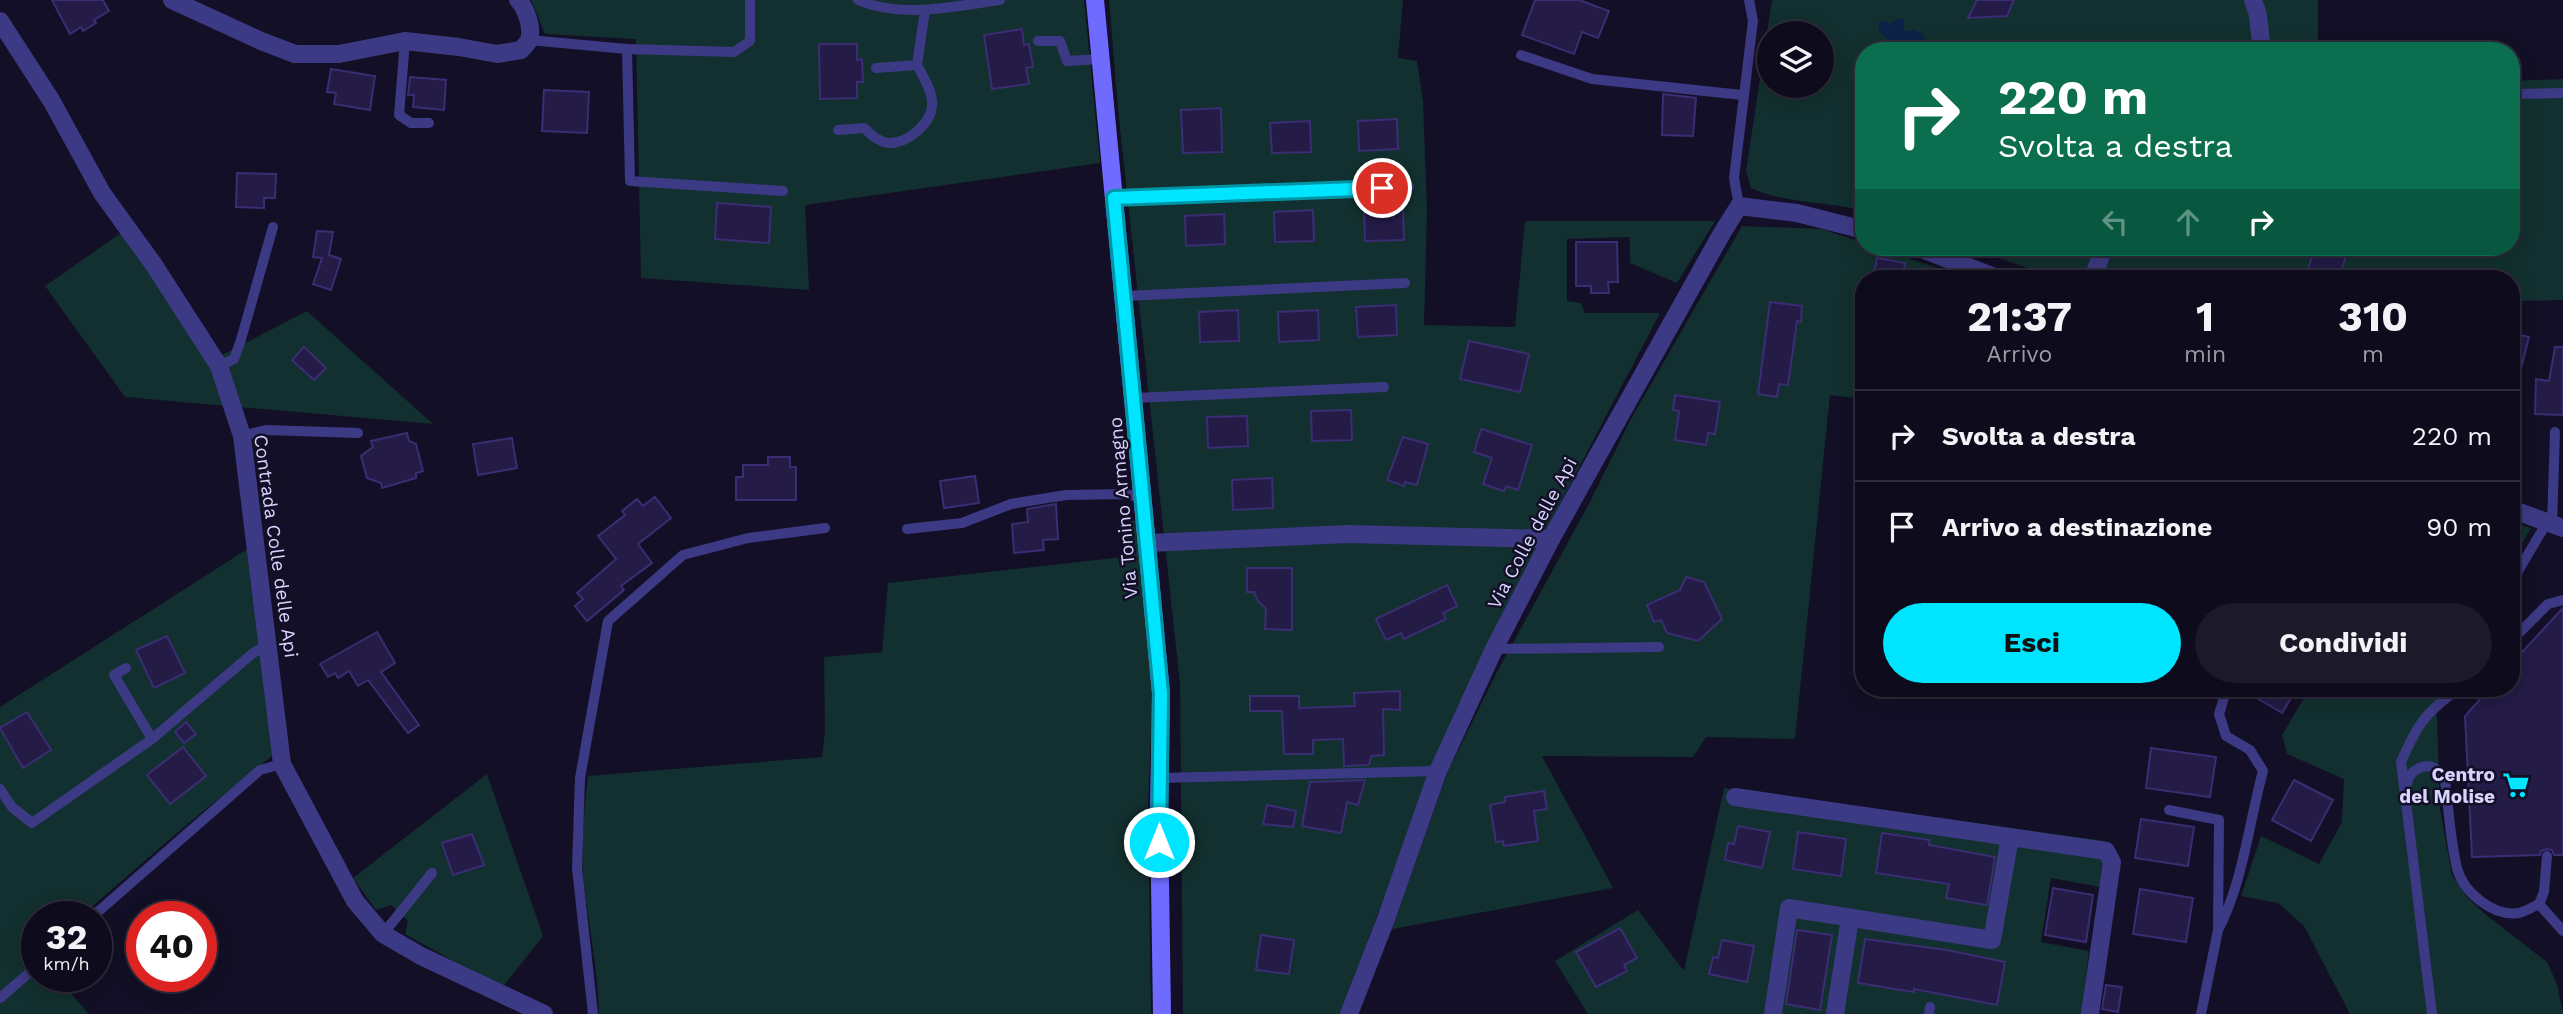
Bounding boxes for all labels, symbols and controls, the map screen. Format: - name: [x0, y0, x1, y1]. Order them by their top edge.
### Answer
- map controls: [1757, 21, 1834, 98]
- button: layers: [1757, 21, 1834, 98]
- text: 220 m: [1998, 68, 2148, 126]
- icon: right: [1883, 70, 1974, 161]
- text: Svolta a destra: [1998, 127, 2233, 165]
- pin: [1352, 158, 1412, 218]
- icon: arrive: [1363, 169, 1401, 207]
- icon: left: [2096, 203, 2134, 241]
- icon: ahead: [2169, 203, 2207, 241]
- icon: right: [2242, 203, 2280, 241]
- text: 21:37: [1967, 292, 2072, 341]
- text: 1: [2196, 292, 2214, 341]
- text: 310: [2338, 292, 2408, 341]
- text: Arrivo: [1987, 341, 2052, 368]
- text: min: [2184, 341, 2226, 368]
- text: m: [2362, 341, 2384, 368]
- street label: Via Tonino Armagno: [1104, 416, 1142, 600]
- icon: right: [1883, 417, 1921, 455]
- text: Svolta a destra: [1942, 421, 2135, 451]
- text: 220 m: [2412, 421, 2492, 451]
- street label: Contrada Colle delle Api: [249, 433, 303, 659]
- street label: Via Colle delle Api: [1482, 453, 1582, 613]
- icon: arrive: [1883, 508, 1921, 546]
- text: Arrivo a destinazione: [1942, 512, 2212, 542]
- text: 90 m: [2426, 512, 2492, 542]
- button: Esci: [1883, 603, 2181, 683]
- button: Condividi: [2195, 603, 2492, 683]
- place label: Centro del Molise: [2399, 763, 2495, 808]
- supermarket icon: Centro del Molise: [2501, 770, 2531, 800]
- position arrow: [1122, 805, 1196, 879]
- speed limit sign: 40: [126, 901, 217, 992]
- text: 32: [46, 916, 87, 958]
- text: km/h: [43, 953, 90, 974]

